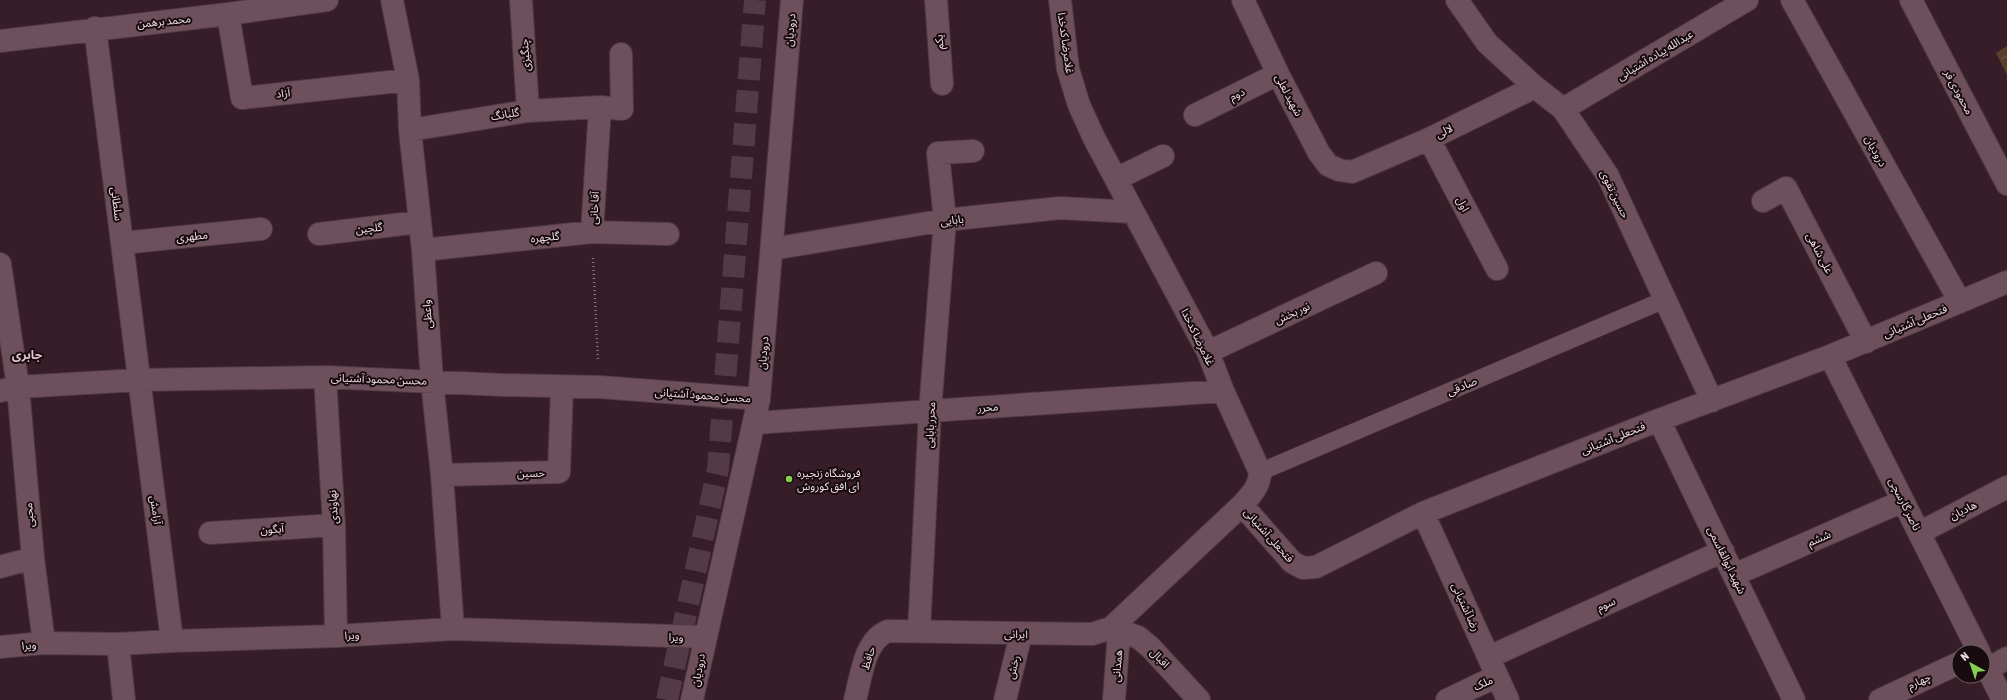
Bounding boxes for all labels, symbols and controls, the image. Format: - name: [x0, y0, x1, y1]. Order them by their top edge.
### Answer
- street label: محمد برهمن: [136, 12, 192, 31]
- street label: غلامرضا کدخدا: [1055, 12, 1076, 75]
- street label: درودیان: [783, 13, 798, 47]
- street label: عبدالله پیاده آشتیانی: [1615, 27, 1697, 84]
- street label: یکم: [932, 34, 949, 50]
- street label: چنگیزی: [518, 38, 534, 72]
- street label: محمودی فر: [1941, 67, 1976, 117]
- street label: شهید لعلی: [1272, 72, 1305, 119]
- street label: دوم: [1227, 85, 1247, 105]
- street label: آزاد: [275, 86, 292, 101]
- street label: گلبانگ: [490, 106, 521, 123]
- street label: لالی: [1434, 122, 1455, 141]
- street label: درودیان: [1862, 133, 1889, 169]
- street label: حسین تقوی: [1597, 168, 1632, 221]
- street label: سلطانی: [108, 186, 125, 222]
- street label: آقا خانی: [587, 190, 602, 225]
- street label: اول: [1453, 194, 1472, 214]
- street label: بابایی: [939, 213, 965, 228]
- street label: گلچین: [355, 221, 384, 237]
- street label: مطهری: [176, 228, 209, 245]
- street label: گلچهره: [530, 229, 561, 246]
- street label: علی شاهی: [1803, 230, 1836, 276]
- street label: واعظی: [420, 299, 435, 329]
- street label: نور بخش: [1272, 300, 1312, 327]
- street label: فتحعلی آشتیانی: [1881, 302, 1949, 341]
- street label: غلامرضا کدخدا: [1178, 307, 1217, 368]
- street label: درودیان: [756, 336, 771, 370]
- district label: جابری: [12, 348, 43, 362]
- street label: محسن محمود آشتیانی: [331, 371, 428, 388]
- street label: صادقی: [1445, 374, 1479, 399]
- street label: محسن محمود آشتیانی: [654, 386, 752, 405]
- street label: محرر: [976, 400, 999, 415]
- street label: محرر بابایی: [923, 401, 938, 449]
- street label: فتحعلی آشتیانی: [1579, 420, 1647, 457]
- street label: حسین: [517, 467, 546, 480]
- place label: فروشگاه زنجیره ای افق کوروش: [797, 467, 861, 493]
- marker: فروشگاه زنجیره ای افق کوروش: [784, 474, 794, 484]
- street label: ناصر گارسچی: [1885, 476, 1923, 533]
- street label: نهاوندی: [326, 490, 341, 524]
- street label: آرامش: [147, 495, 164, 526]
- street label: هادیان: [1947, 498, 1979, 523]
- street label: محبی: [22, 502, 37, 528]
- street label: فتحعلی آشتیانی: [1241, 506, 1296, 565]
- street label: آبگون: [260, 522, 285, 537]
- street label: شهید ابوالقاسمی: [1705, 524, 1749, 597]
- street label: ششم: [1806, 528, 1834, 551]
- street label: رضا آشتیانی: [1449, 581, 1482, 634]
- street label: سوم: [1595, 594, 1618, 615]
- street label: ایرانی: [1004, 628, 1028, 641]
- street label: ویرا: [344, 629, 360, 642]
- street label: ویرا: [668, 631, 684, 644]
- street label: ویرا: [21, 638, 37, 653]
- street label: حافظ: [859, 644, 878, 671]
- north arrow: [1951, 644, 1991, 684]
- street label: اقبال: [1147, 646, 1172, 671]
- street label: همدانی: [1110, 649, 1125, 683]
- text: N: [1958, 650, 1971, 663]
- street label: درودیان: [689, 652, 708, 688]
- street label: رخش: [1004, 654, 1023, 680]
- street label: چهارم: [1906, 670, 1934, 693]
- street label: ملک: [1471, 673, 1495, 693]

